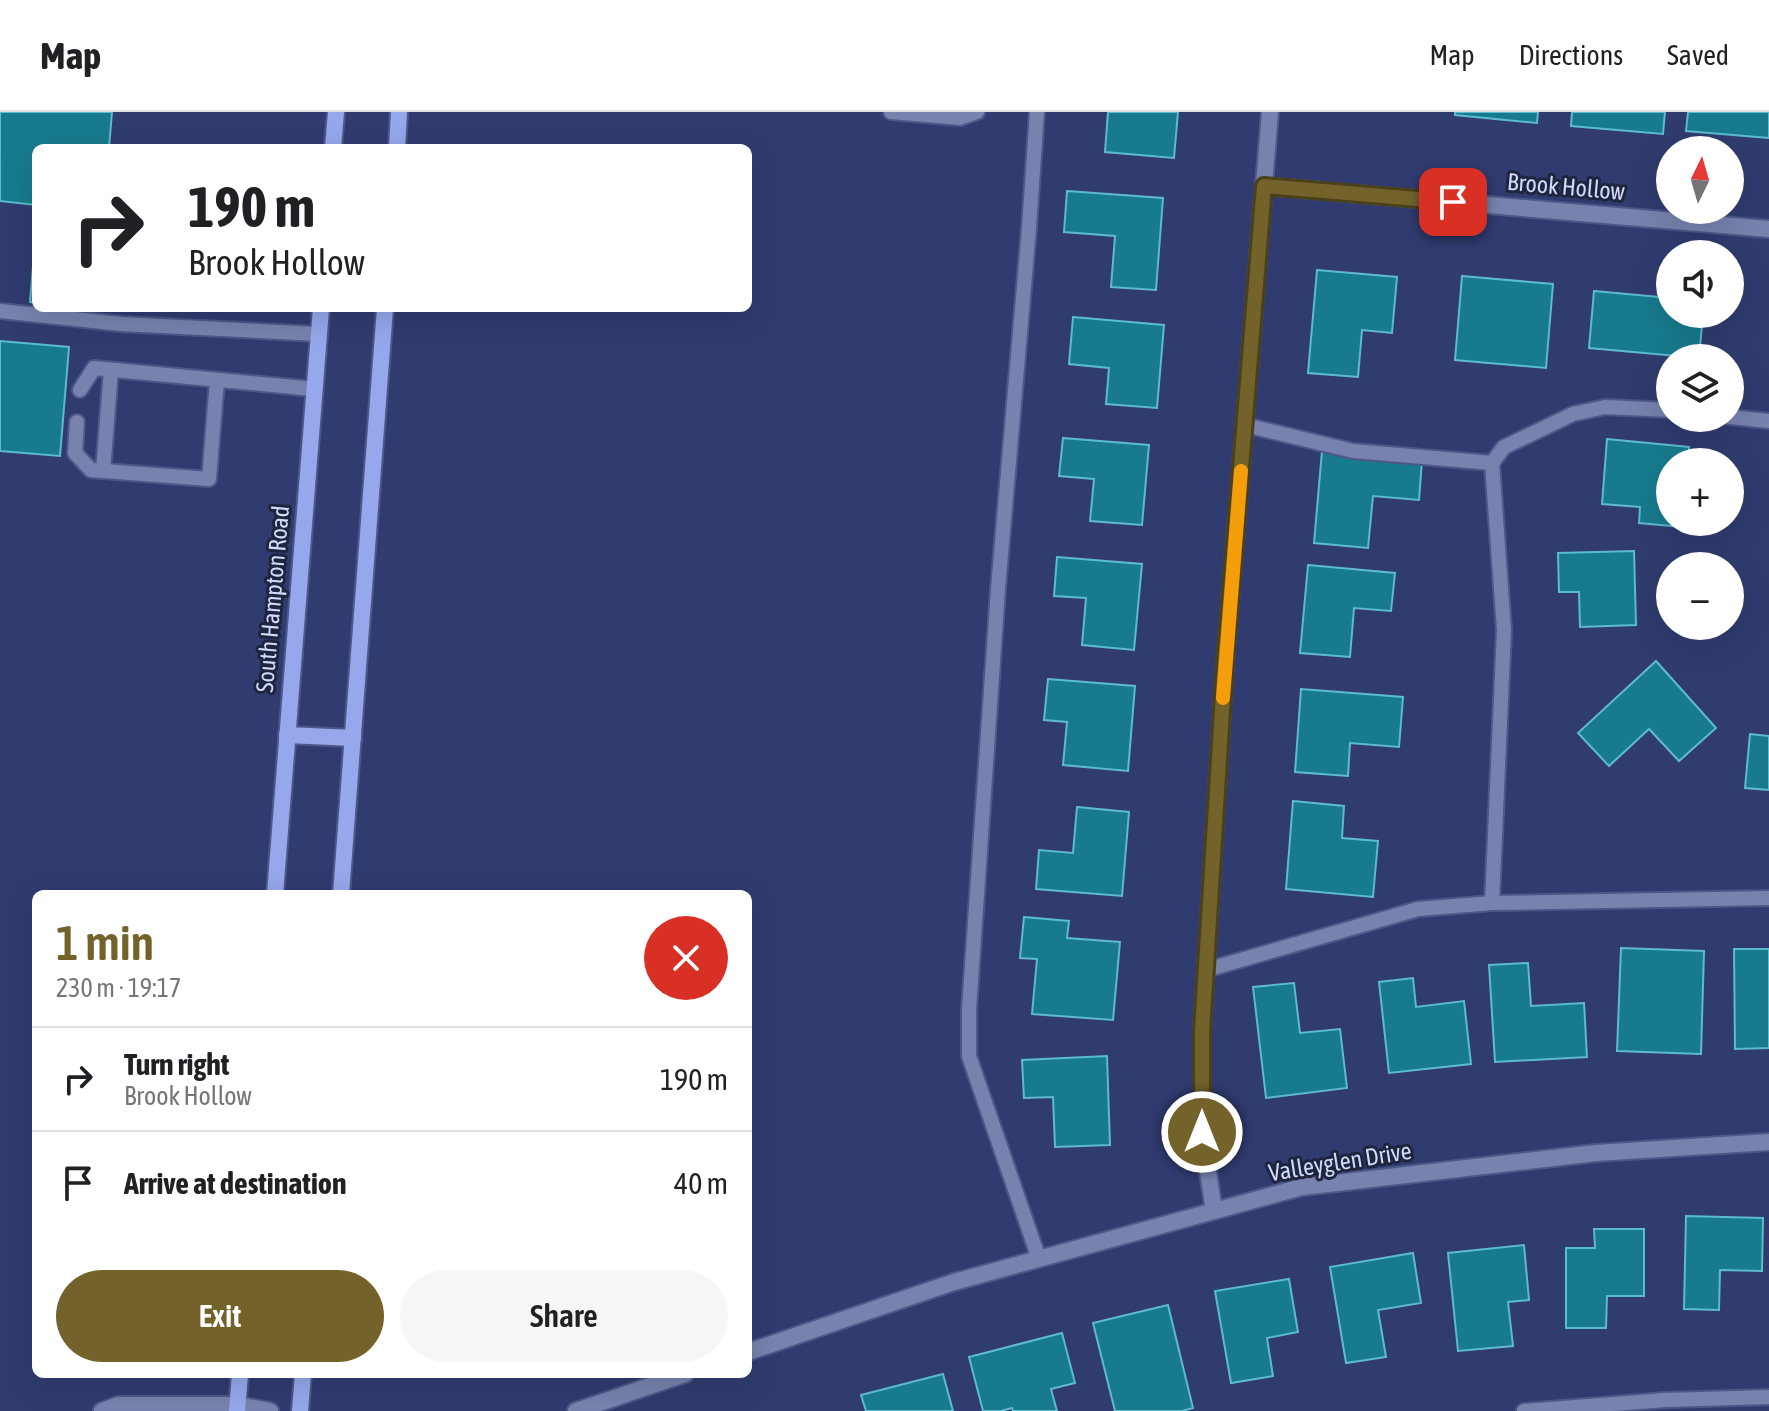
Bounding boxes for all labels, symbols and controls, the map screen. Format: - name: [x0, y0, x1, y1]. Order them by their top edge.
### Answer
- text: Map: [40, 34, 101, 77]
- text: Map: [1430, 39, 1475, 71]
- text: Directions: [1519, 39, 1623, 71]
- text: Saved: [1667, 39, 1729, 71]
- north arrow: [1656, 136, 1744, 224]
- map controls: [1656, 136, 1744, 640]
- pin: [1419, 168, 1487, 236]
- street label: Brook Hollow: [1506, 168, 1626, 205]
- text: 190 m: [188, 175, 315, 239]
- icon: right: [56, 176, 160, 280]
- icon: arrive: [1431, 180, 1475, 224]
- button: sound: [1656, 240, 1744, 328]
- text: Brook Hollow: [188, 241, 365, 283]
- button: layers: [1656, 344, 1744, 432]
- button: +: [1656, 448, 1744, 536]
- street label: South Hampton Road: [251, 505, 294, 693]
- button: −: [1656, 552, 1744, 640]
- text: 1 min: [56, 915, 154, 970]
- button: close: [644, 916, 728, 1000]
- text: 230 m · 19:17: [56, 973, 181, 1003]
- text: Turn right: [124, 1047, 230, 1081]
- icon: right: [56, 1057, 100, 1101]
- text: 190 m: [660, 1062, 728, 1096]
- text: Brook Hollow: [124, 1081, 252, 1111]
- position arrow: [1160, 1090, 1244, 1174]
- street label: Valleyglen Drive: [1267, 1137, 1413, 1186]
- icon: arrive: [56, 1161, 100, 1205]
- text: Arrive at destination: [124, 1166, 346, 1200]
- text: 40 m: [674, 1166, 728, 1200]
- button: Exit: [56, 1270, 384, 1362]
- button: Share: [400, 1270, 728, 1362]

